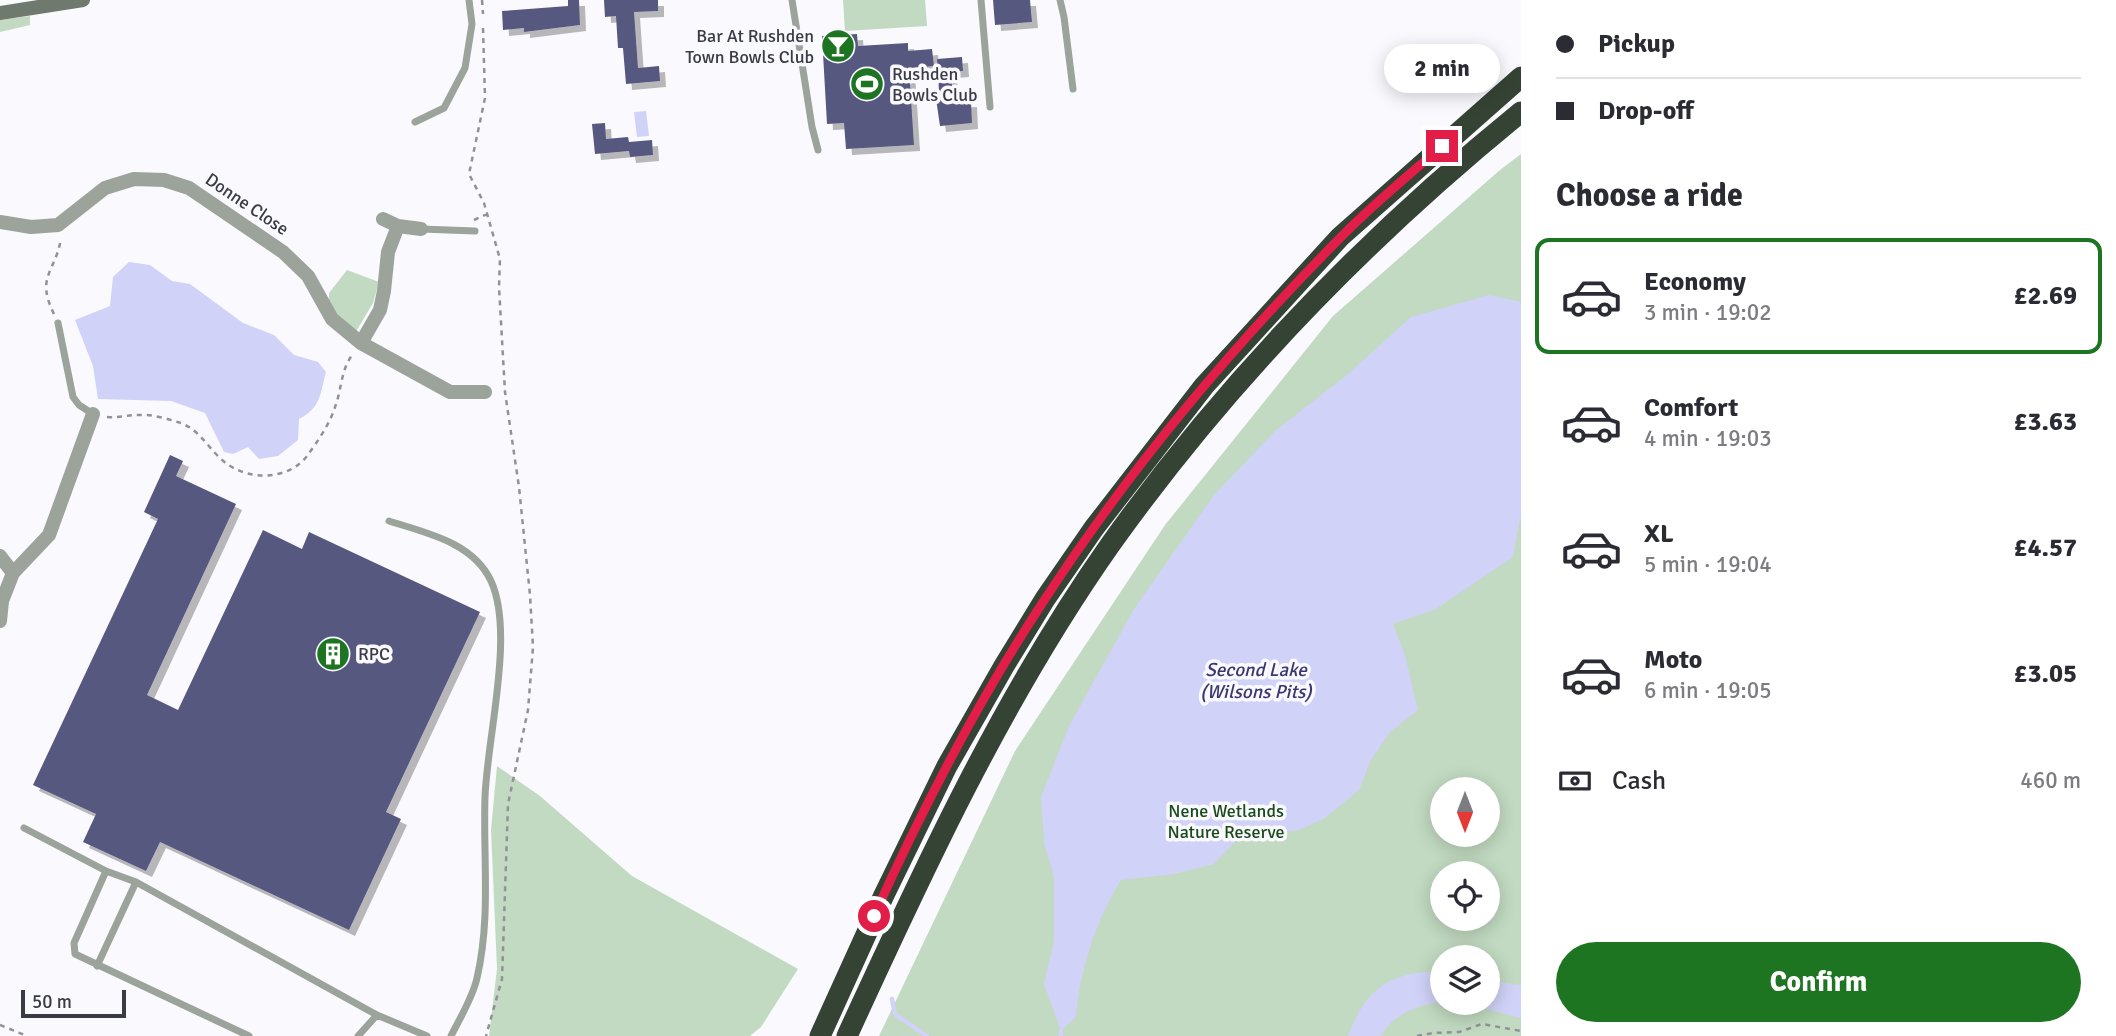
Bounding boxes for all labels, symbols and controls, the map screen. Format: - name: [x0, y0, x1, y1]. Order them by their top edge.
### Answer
- place label: Bar At Rushden Town Bowls Club: [685, 25, 814, 68]
- bar icon: Bar At Rushden Town Bowls Club: [819, 27, 857, 65]
- text: Pickup: [1598, 28, 1675, 60]
- callout: 2 min: [1384, 44, 1500, 94]
- text: 2 min: [1414, 54, 1470, 83]
- place label: Rushden Bowls Club: [892, 63, 977, 106]
- sports icon: Rushden Bowls Club: [848, 65, 886, 103]
- text: Drop-off: [1598, 95, 1694, 127]
- route end: [1426, 130, 1458, 162]
- street label: Donne Close: [201, 168, 293, 240]
- text: Choose a ride: [1556, 176, 1743, 215]
- icon: car: [1560, 265, 1623, 328]
- text: Economy: [1644, 266, 1746, 298]
- text: £2.69: [2013, 280, 2077, 312]
- text: 3 min · 19:02: [1644, 298, 1772, 327]
- icon: car: [1560, 391, 1623, 454]
- text: Comfort: [1644, 392, 1738, 424]
- text: £3.63: [2013, 406, 2077, 438]
- text: 4 min · 19:03: [1644, 424, 1772, 453]
- icon: car: [1560, 517, 1623, 580]
- text: XL: [1644, 518, 1674, 550]
- text: £4.57: [2013, 532, 2077, 564]
- text: 5 min · 19:04: [1644, 550, 1772, 579]
- building icon: RPC: [314, 635, 352, 673]
- place label: RPC: [358, 643, 390, 665]
- icon: car: [1560, 643, 1623, 706]
- text: Moto: [1644, 644, 1702, 676]
- water label: Second Lake (Wilsons Pits): [1200, 658, 1312, 704]
- text: £3.05: [2013, 658, 2077, 690]
- text: 6 min · 19:05: [1644, 676, 1772, 705]
- icon: cash: [1556, 762, 1594, 800]
- text: Cash: [1612, 765, 1666, 797]
- text: 460 m: [2020, 766, 2081, 795]
- north arrow: [1430, 777, 1500, 847]
- map controls: [1430, 777, 1500, 1015]
- park label: Nene Wetlands Nature Reserve: [1167, 800, 1285, 843]
- button: locate: [1430, 861, 1500, 931]
- route start: [858, 900, 890, 932]
- button: Confirm: [1556, 942, 2081, 1022]
- button: layers: [1430, 945, 1500, 1015]
- scale bar: [21, 987, 126, 1019]
- text: 50 m: [32, 990, 72, 1014]

